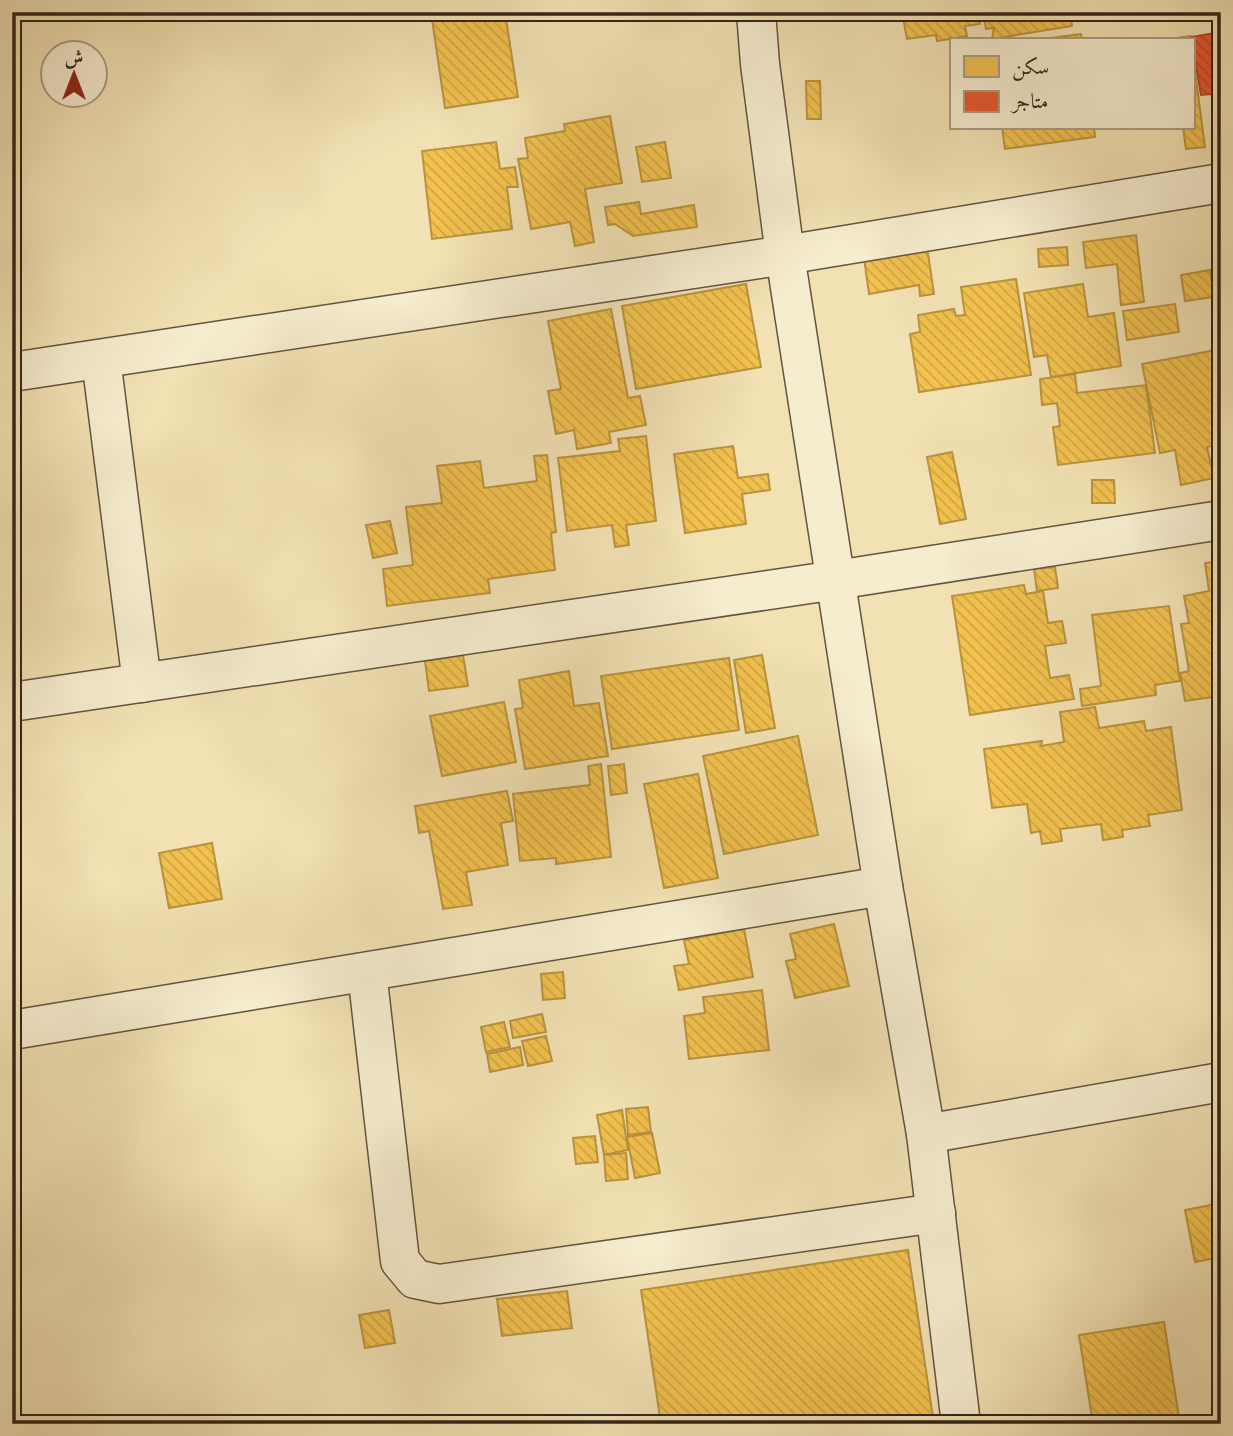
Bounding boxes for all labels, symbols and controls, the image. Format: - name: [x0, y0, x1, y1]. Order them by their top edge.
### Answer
- north arrow: [38, 38, 108, 108]
- legend: [950, 38, 1194, 130]
- text: ش: [65, 47, 83, 69]
- text: سكن: [1012, 55, 1049, 81]
- text: متاجر: [1010, 89, 1049, 114]

